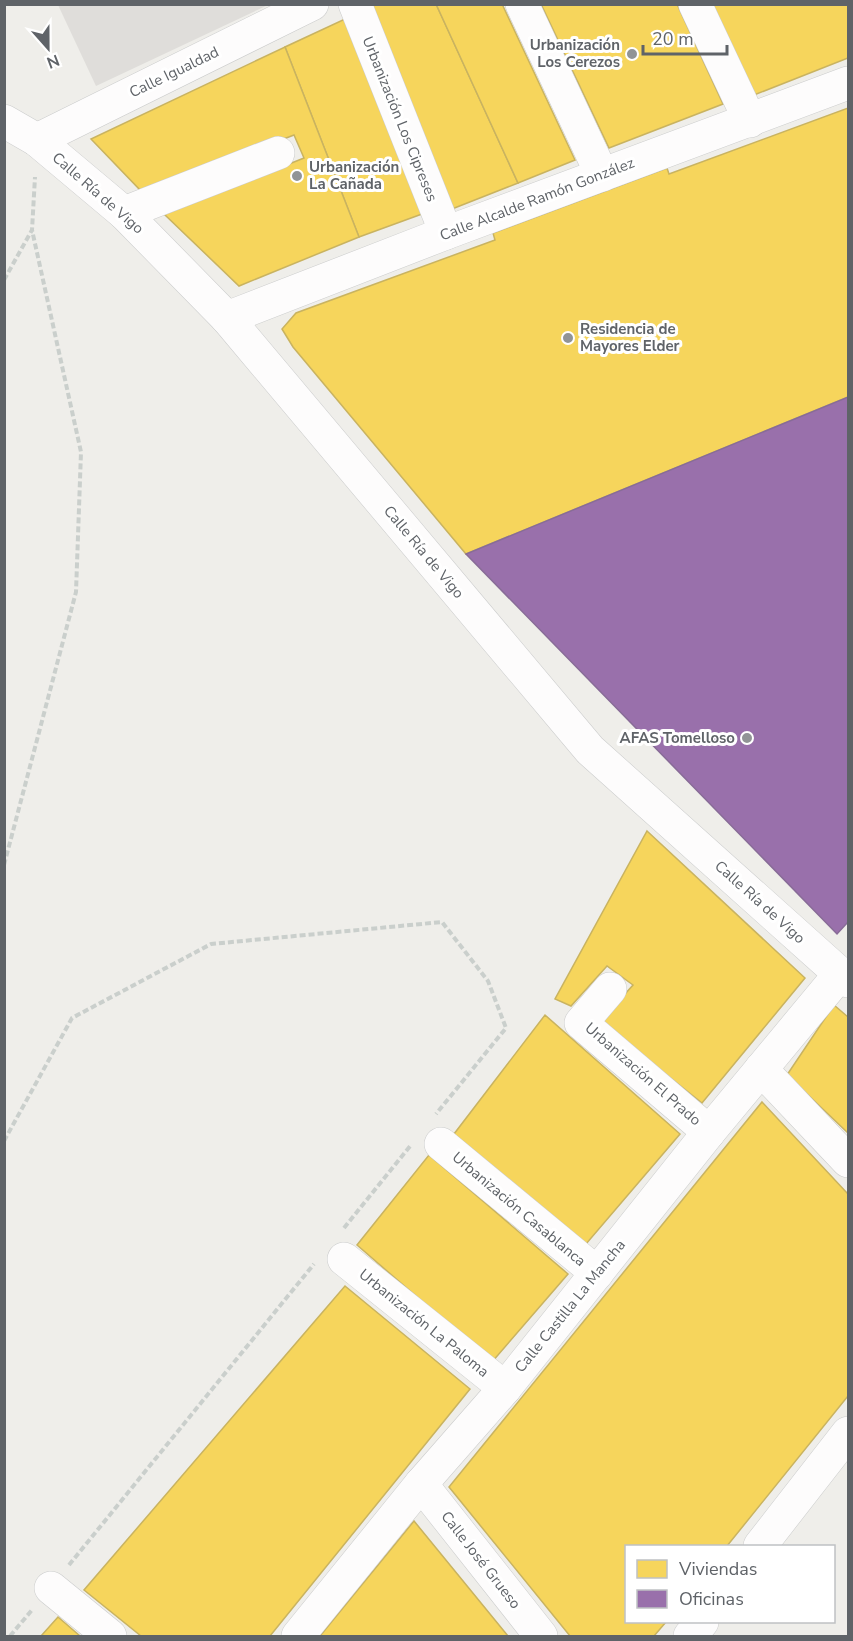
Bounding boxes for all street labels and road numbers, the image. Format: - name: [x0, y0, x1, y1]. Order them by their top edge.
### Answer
- street label: Urbanización Los Cipreses: [358, 33, 442, 205]
- street label: Calle Igualdad: [126, 42, 222, 102]
- street label: Calle Ría de Vigo: [48, 148, 148, 238]
- street label: Calle Alcalde Ramón González: [437, 153, 637, 245]
- street label: Calle Ría de Vigo: [379, 501, 469, 603]
- street label: Calle Ría de Vigo: [710, 856, 810, 948]
- street label: Urbanización El Prado: [581, 1018, 705, 1130]
- street label: Urbanización Casablanca: [448, 1147, 590, 1271]
- street label: Calle Castilla La Mancha: [510, 1235, 630, 1377]
- street label: Urbanización La Paloma: [355, 1264, 493, 1382]
- street label: Calle José Grueso: [437, 1507, 525, 1613]

